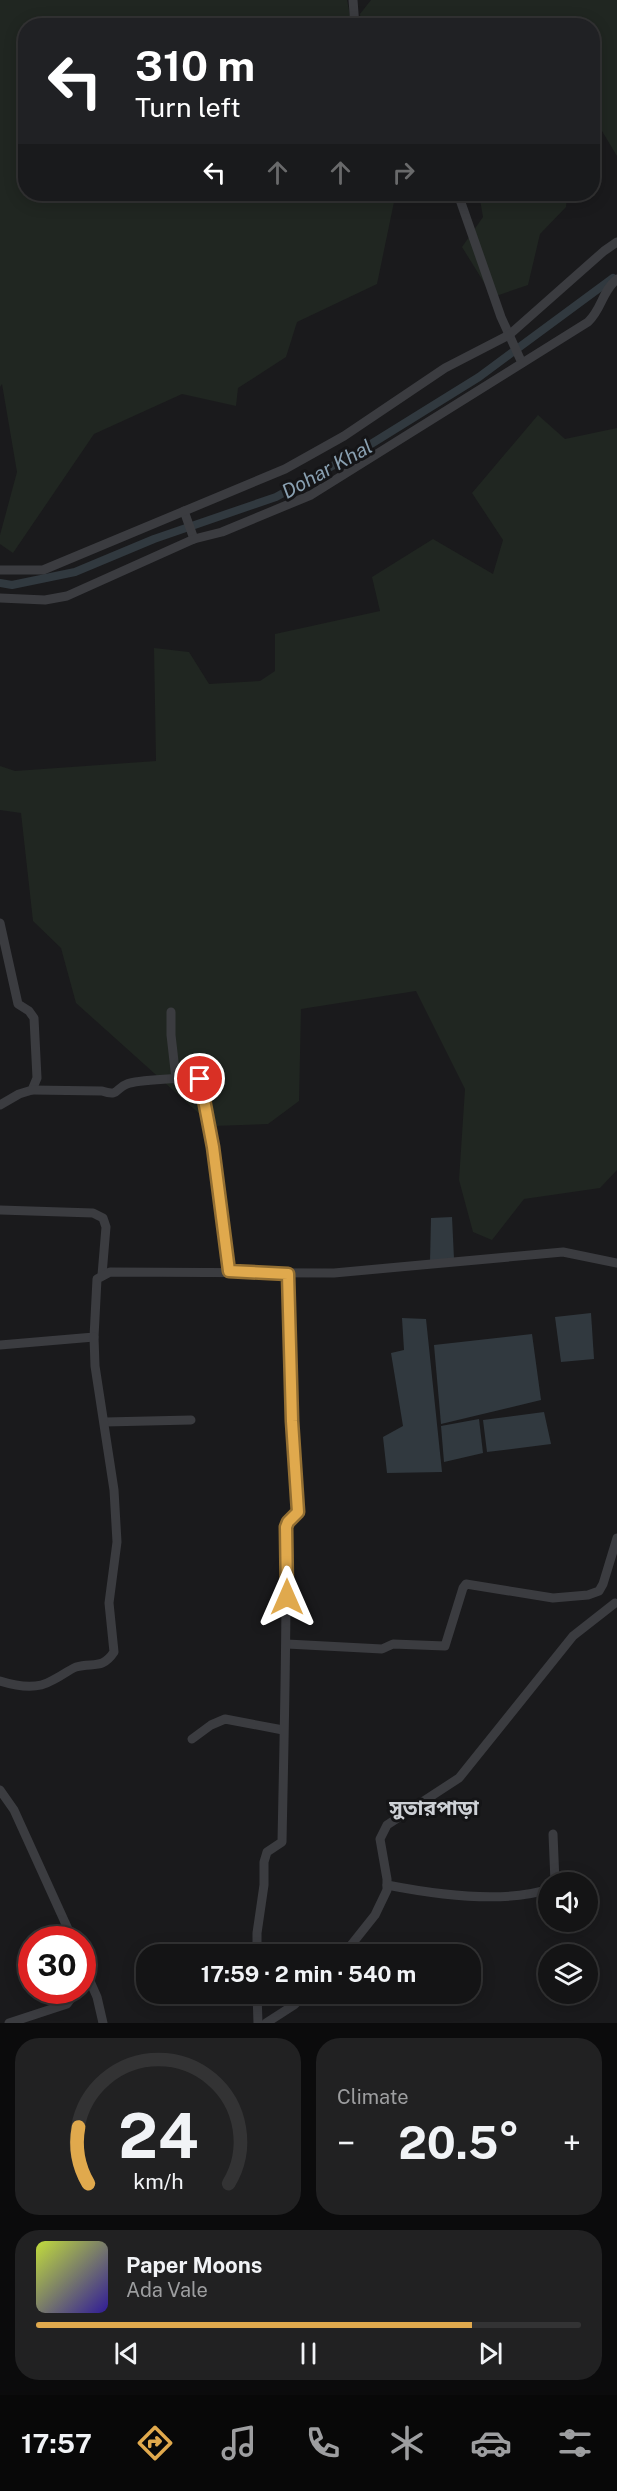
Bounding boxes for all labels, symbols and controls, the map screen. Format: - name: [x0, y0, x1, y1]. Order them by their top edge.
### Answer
- text: 310 m: [135, 41, 255, 90]
- icon: left: [36, 42, 114, 120]
- text: Turn left: [135, 91, 241, 123]
- icon: left: [198, 156, 231, 189]
- icon: ahead: [261, 156, 294, 189]
- icon: ahead: [324, 156, 357, 189]
- icon: right: [387, 156, 420, 189]
- water label: Dohar Khal: [278, 434, 376, 504]
- pin: [174, 1053, 225, 1104]
- icon: arrive: [183, 1062, 216, 1095]
- position arrow: [255, 1565, 319, 1629]
- district label: সুতারপাড়া: [388, 1795, 480, 1820]
- map controls: [538, 1872, 598, 2004]
- button: sound: [538, 1872, 598, 1932]
- speed limit sign: 30: [18, 1926, 96, 2004]
- button: layers: [538, 1944, 598, 2004]
- text: 17:59 · 2 min · 540 m: [201, 1961, 416, 1987]
- text: Climate: [337, 2085, 409, 2109]
- text: 24: [118, 2099, 198, 2172]
- text: 20.5°: [398, 2116, 520, 2169]
- text: −: [337, 2124, 355, 2162]
- text: +: [563, 2124, 581, 2162]
- text: km/h: [133, 2169, 183, 2194]
- text: Paper Moons: [126, 2252, 262, 2278]
- text: Ada Vale: [126, 2278, 208, 2302]
- icon: previous: [110, 2337, 143, 2370]
- icon: pause: [292, 2337, 325, 2370]
- icon: next: [474, 2337, 507, 2370]
- icon: directions: [134, 2422, 176, 2464]
- icon: music: [218, 2422, 260, 2464]
- icon: phone: [302, 2422, 344, 2464]
- icon: climate: [386, 2422, 428, 2464]
- icon: car: [470, 2422, 512, 2464]
- icon: filters: [554, 2422, 596, 2464]
- text: 17:57: [21, 2427, 92, 2459]

